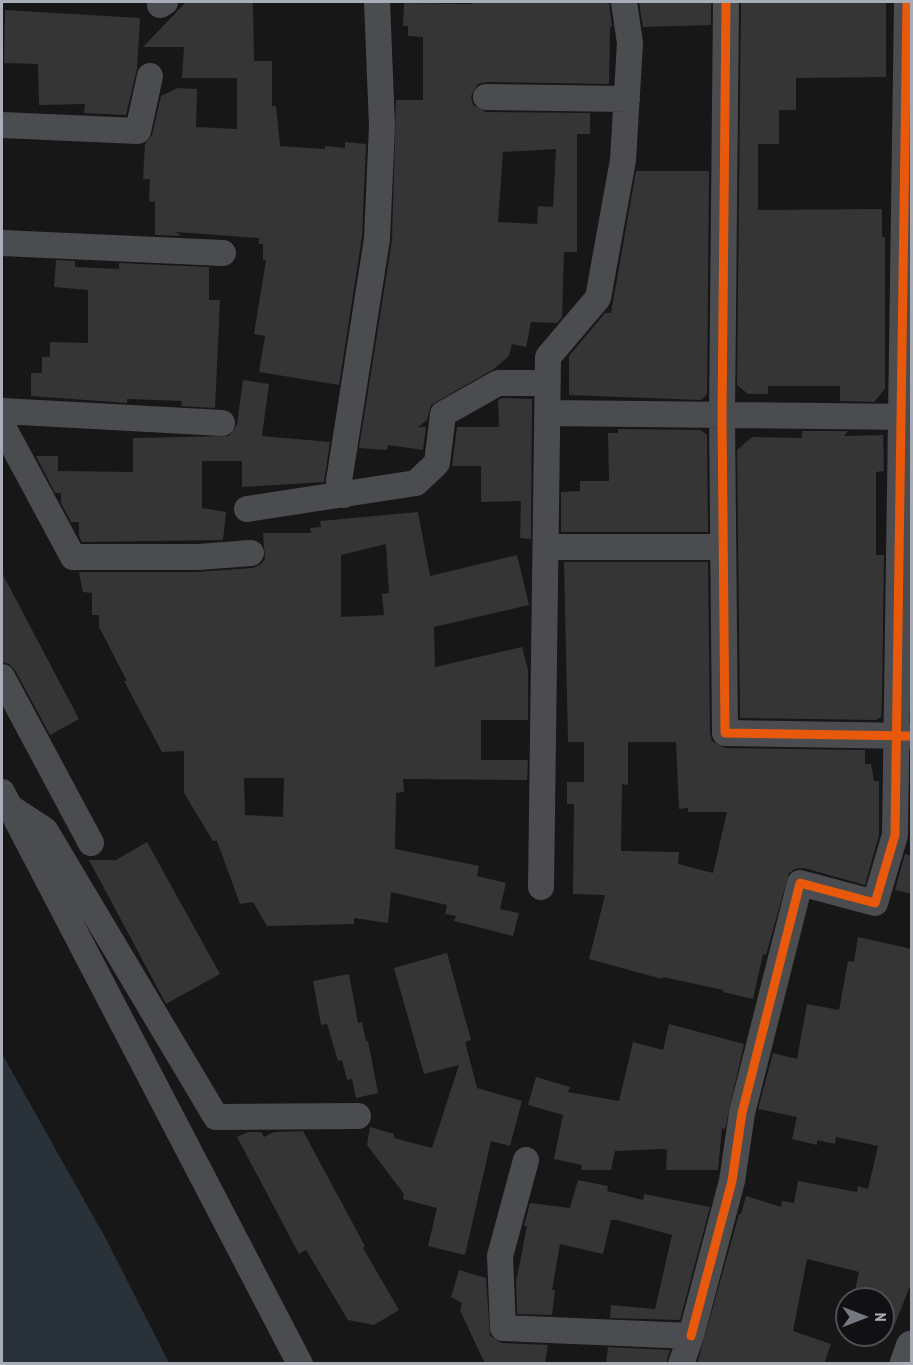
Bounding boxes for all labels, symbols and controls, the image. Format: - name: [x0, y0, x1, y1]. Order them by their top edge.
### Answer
- north arrow: [835, 1287, 895, 1347]
- text: N: [871, 1313, 891, 1321]

